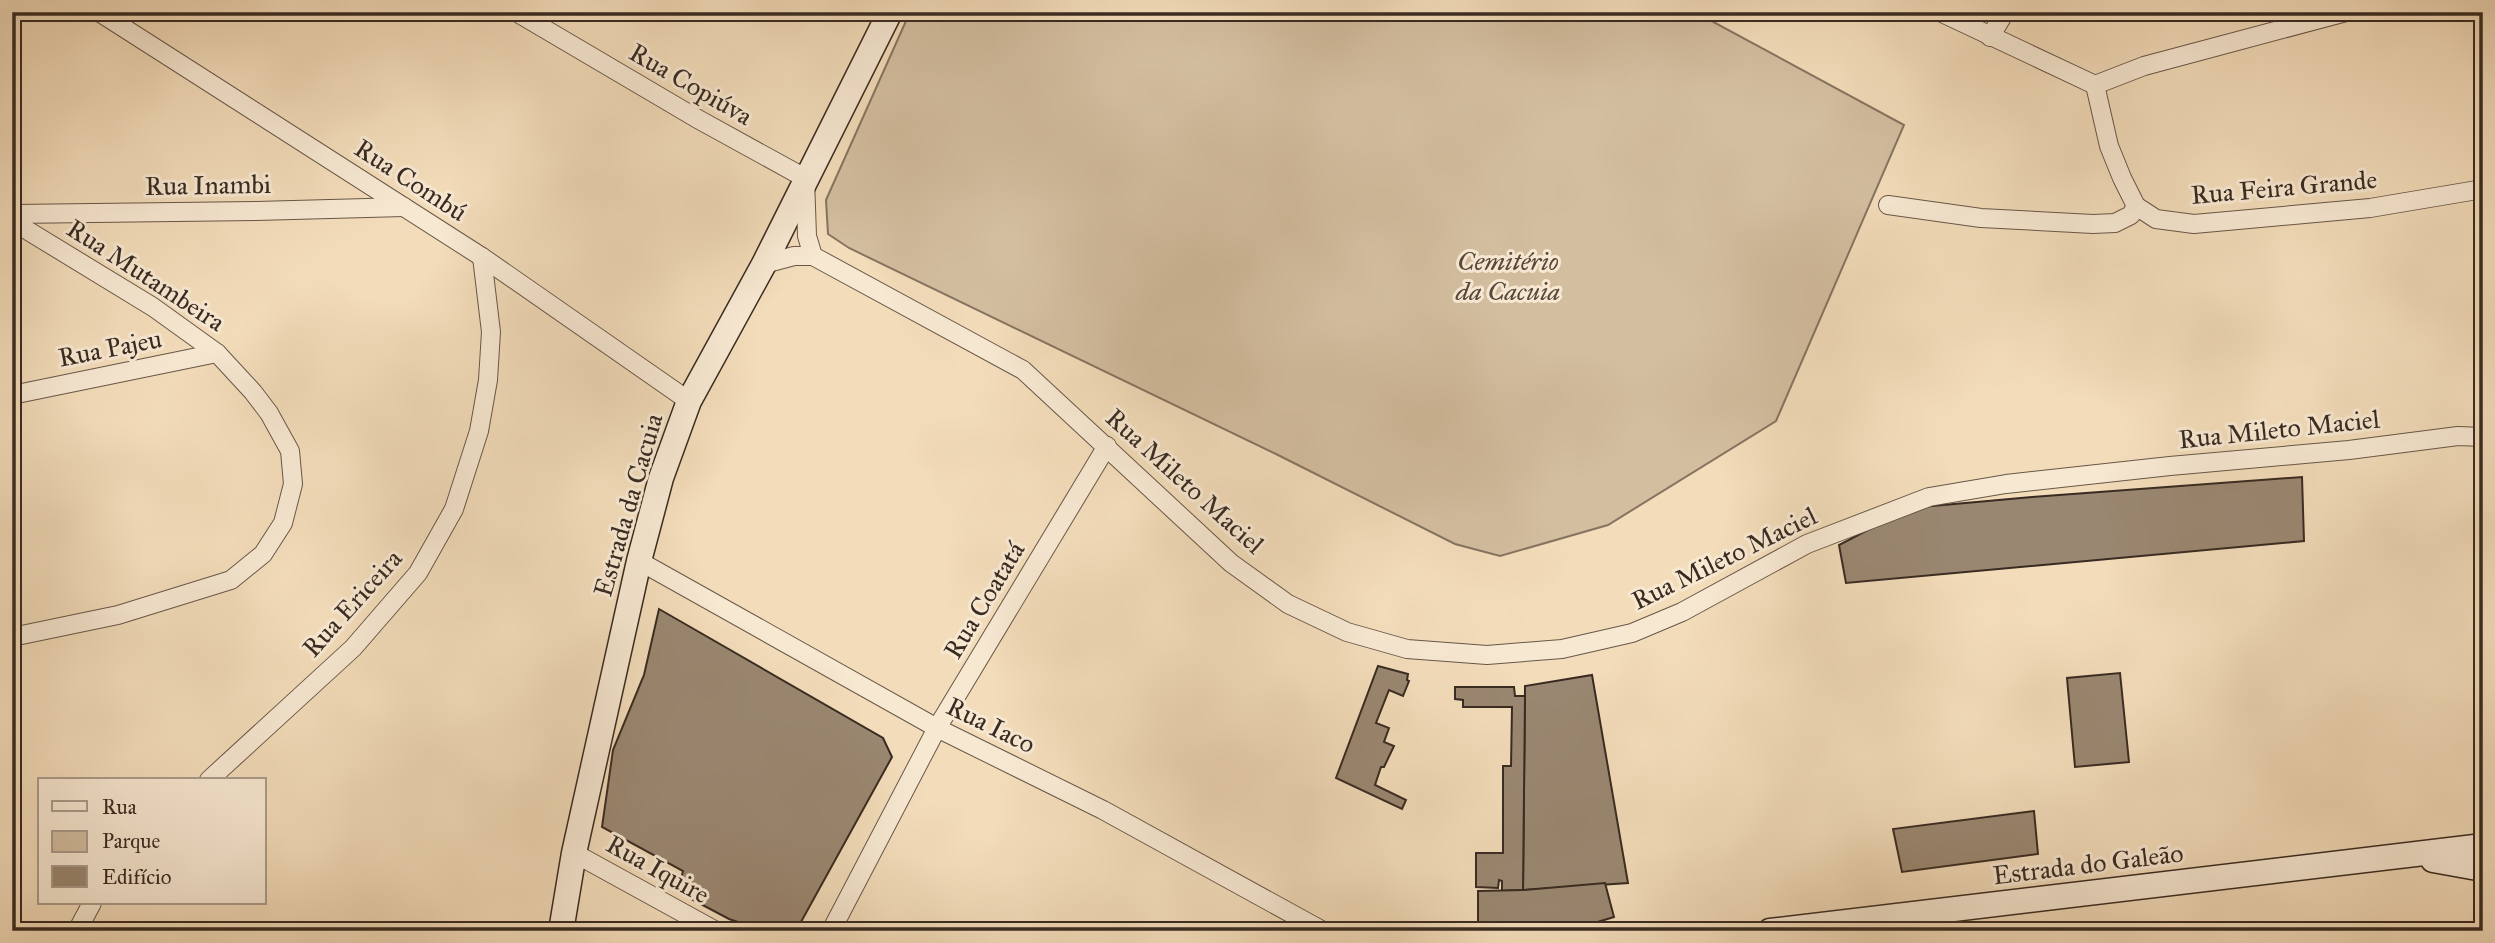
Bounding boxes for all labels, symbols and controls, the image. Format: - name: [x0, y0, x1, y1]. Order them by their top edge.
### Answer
- street label: Rua Copiúva: [624, 36, 758, 132]
- street label: Rua Combú: [349, 132, 473, 228]
- street label: Rua Feira Grande: [2190, 163, 2379, 211]
- street label: Rua Inambi: [145, 168, 271, 202]
- street label: Rua Mutambeira: [61, 212, 231, 338]
- park label: Cemitério da Cacuia: [1455, 245, 1560, 307]
- street label: Rua Pajeu: [55, 322, 165, 374]
- street label: Rua Mileto Maciel: [1099, 402, 1271, 560]
- street label: Rua Mileto Maciel: [2177, 403, 2381, 455]
- street label: Estrada da Cacuia: [587, 410, 669, 600]
- street label: Rua Mileto Maciel: [1626, 499, 1822, 617]
- street label: Rua Coatatá: [937, 536, 1031, 664]
- street label: Rua Ericeira: [295, 543, 409, 663]
- street label: Rua Iaco: [941, 690, 1041, 760]
- legend: [38, 778, 266, 904]
- text: Rua: [102, 794, 137, 820]
- text: Parque: [102, 828, 161, 854]
- street label: Rua Iquire: [601, 828, 715, 910]
- street label: Estrada do Galeão: [1991, 836, 2185, 892]
- text: Edifício: [102, 864, 172, 890]

